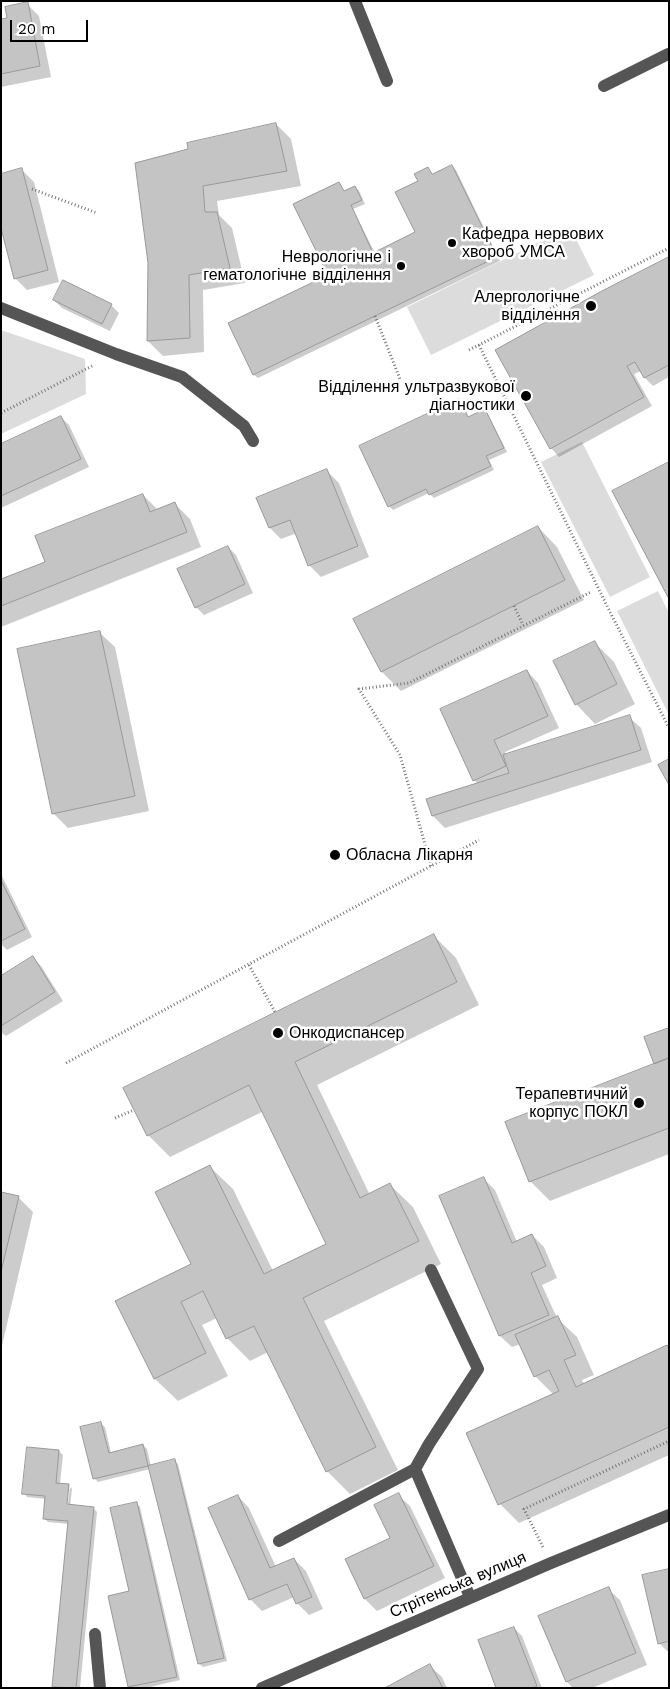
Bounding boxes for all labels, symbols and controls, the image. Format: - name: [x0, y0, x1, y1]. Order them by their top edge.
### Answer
- scale bar: [12, 10, 90, 42]
- text: 20 m: [18, 20, 56, 38]
- place label: Кафедра нервових хвороб УМСА: [462, 224, 604, 262]
- marker: Кафедра нервових хвороб УМСА: [446, 237, 458, 249]
- place label: Неврологічне і гематологічне відділення: [203, 247, 391, 285]
- marker: Неврологічне і гематологічне відділення: [395, 260, 407, 272]
- place label: Алергологічне відділення: [474, 287, 580, 325]
- marker: Алергологічне відділення: [584, 299, 598, 313]
- place label: Відділення ультразвукової діагностики: [318, 377, 515, 415]
- marker: Відділення ультразвукової діагностики: [519, 389, 533, 403]
- place label: Обласна Лікарня: [346, 845, 473, 865]
- marker: Обласна Лікарня: [328, 848, 342, 862]
- place label: Онкодиспансер: [289, 1023, 404, 1043]
- marker: Онкодиспансер: [271, 1026, 285, 1040]
- place label: Терапевтичний корпус ПОКЛ: [515, 1084, 628, 1122]
- marker: Терапевтичний корпус ПОКЛ: [632, 1096, 646, 1110]
- street label: Стрітенська вулиця: [387, 1548, 529, 1622]

